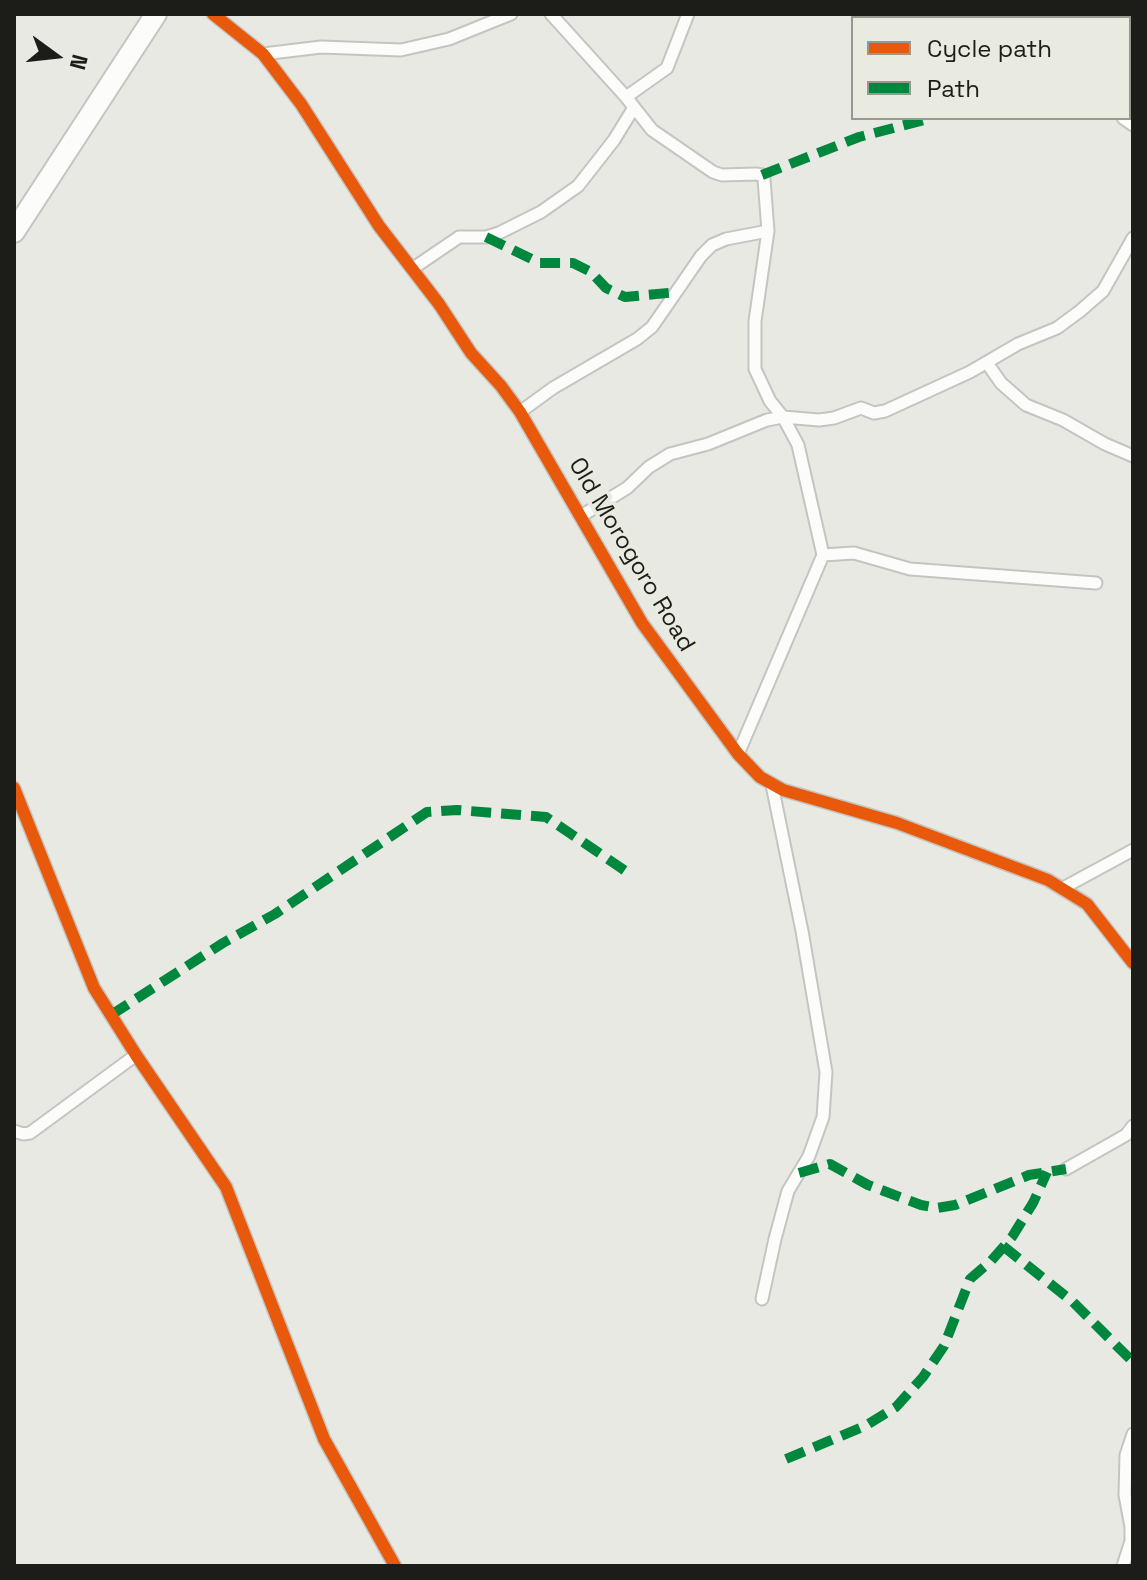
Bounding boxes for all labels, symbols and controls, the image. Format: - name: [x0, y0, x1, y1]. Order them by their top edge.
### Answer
- north arrow: [16, 16, 96, 96]
- legend: [851, 16, 1131, 120]
- text: Cycle path: [927, 33, 1052, 64]
- text: N: [64, 51, 95, 73]
- text: Path: [927, 73, 980, 104]
- street label: Old Morogoro Road: [562, 453, 700, 657]

